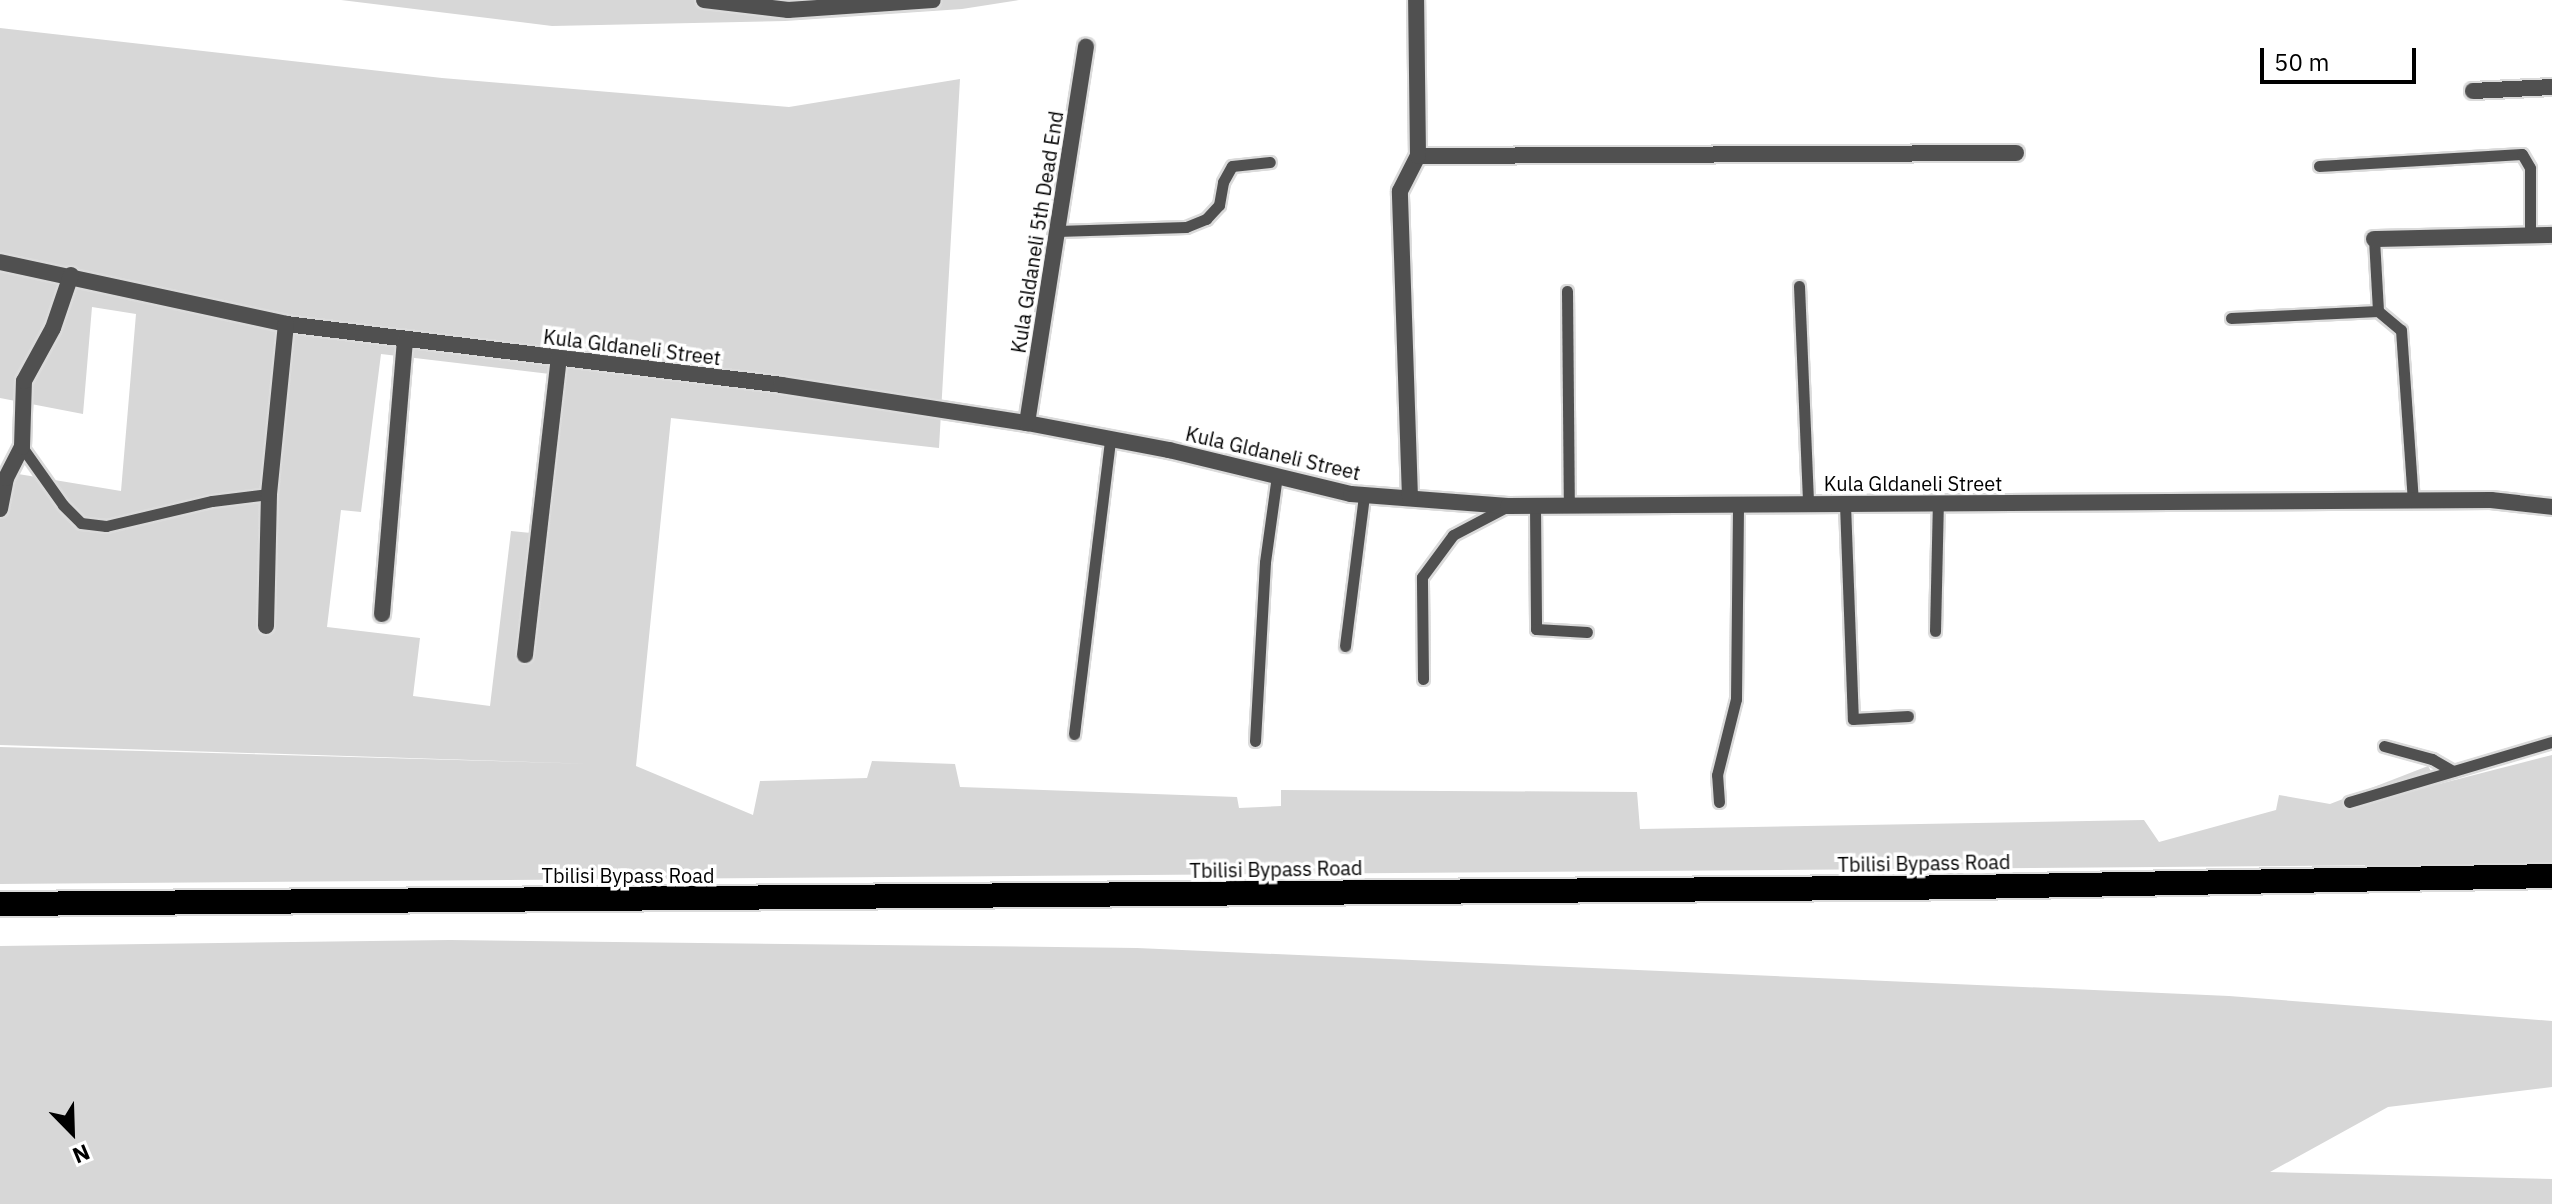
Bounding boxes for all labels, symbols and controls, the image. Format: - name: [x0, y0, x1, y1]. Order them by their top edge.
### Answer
- scale bar: [2264, 32, 2420, 82]
- text: 50 m: [2274, 46, 2329, 78]
- street label: Kula Gldaneli 5th Dead End: [1006, 109, 1068, 355]
- street label: Kula Gldaneli Street: [542, 324, 722, 370]
- street label: Kula Gldaneli Street: [1183, 421, 1363, 485]
- street label: Kula Gldaneli Street: [1824, 471, 2002, 495]
- street label: Tbilisi Bypass Road: [1837, 849, 2011, 877]
- street label: Tbilisi Bypass Road: [1189, 855, 1363, 883]
- street label: Tbilisi Bypass Road: [541, 863, 715, 887]
- north arrow: [32, 1092, 112, 1172]
- text: N: [69, 1138, 95, 1171]

